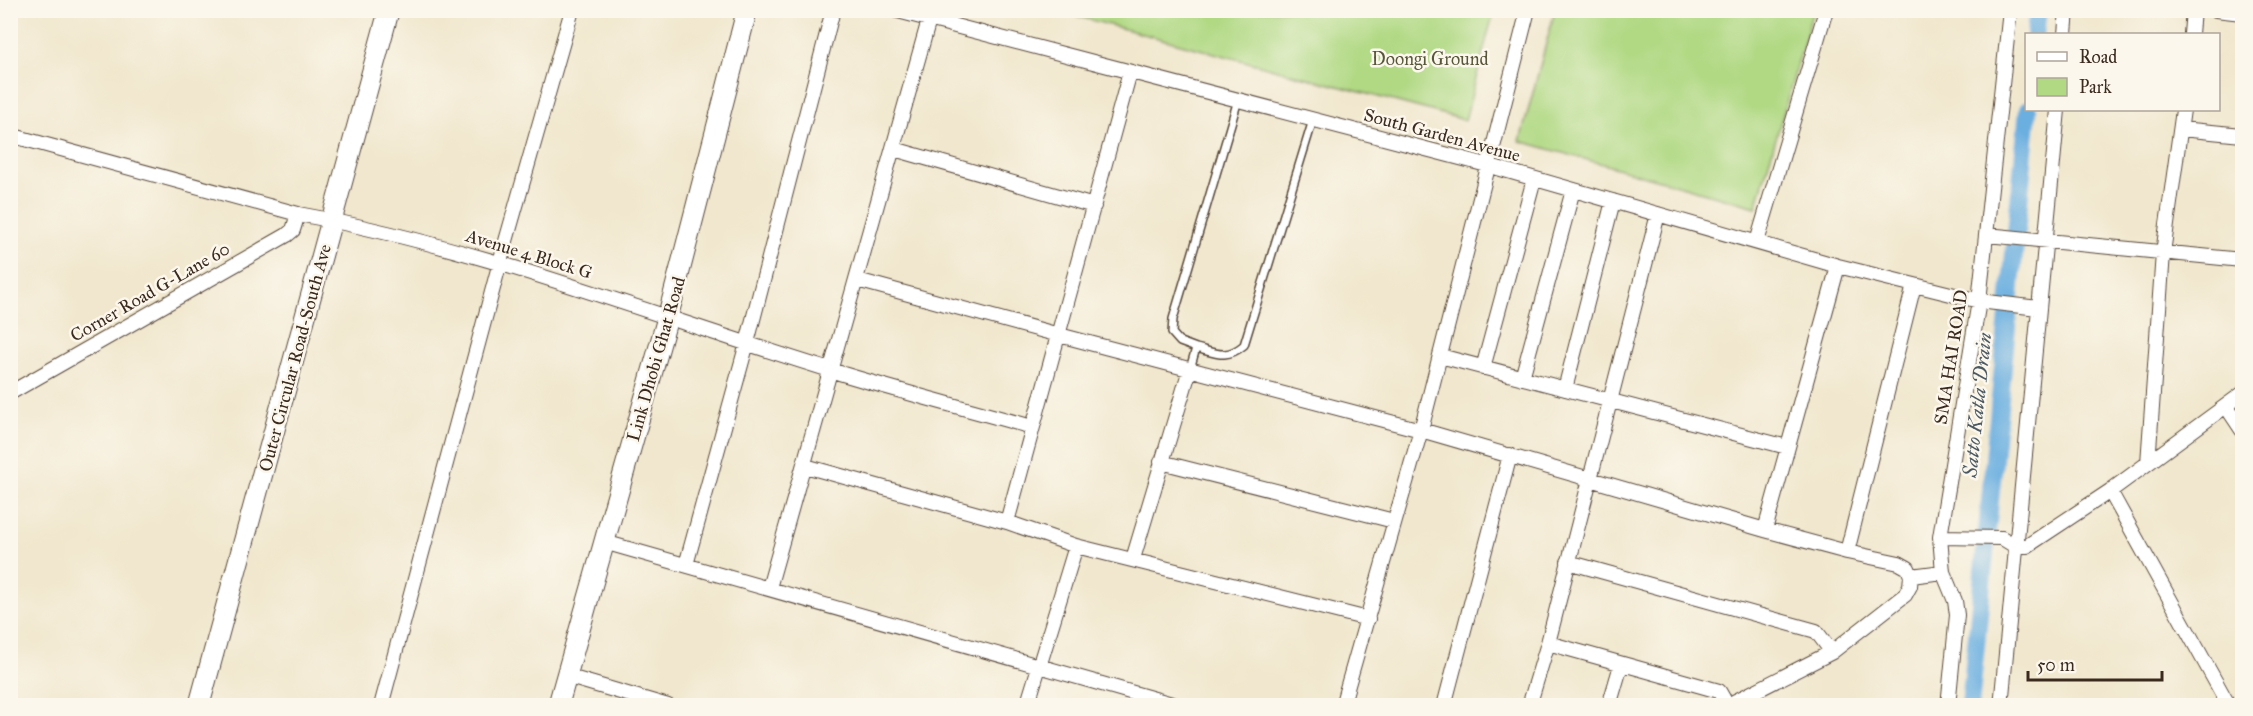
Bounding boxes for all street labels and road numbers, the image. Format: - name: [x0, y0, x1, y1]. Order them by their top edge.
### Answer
- street label: South Garden Avenue: [1361, 104, 1523, 166]
- street label: Avenue 4 Block G: [462, 224, 595, 284]
- street label: Corner Road G-Lane 60: [66, 237, 234, 347]
- street label: Outer Circular Road-South Ave: [254, 242, 336, 474]
- street label: Link Dhobi Ghat Road: [622, 274, 690, 444]
- street label: SMA HAI ROAD: [1929, 288, 1973, 426]

